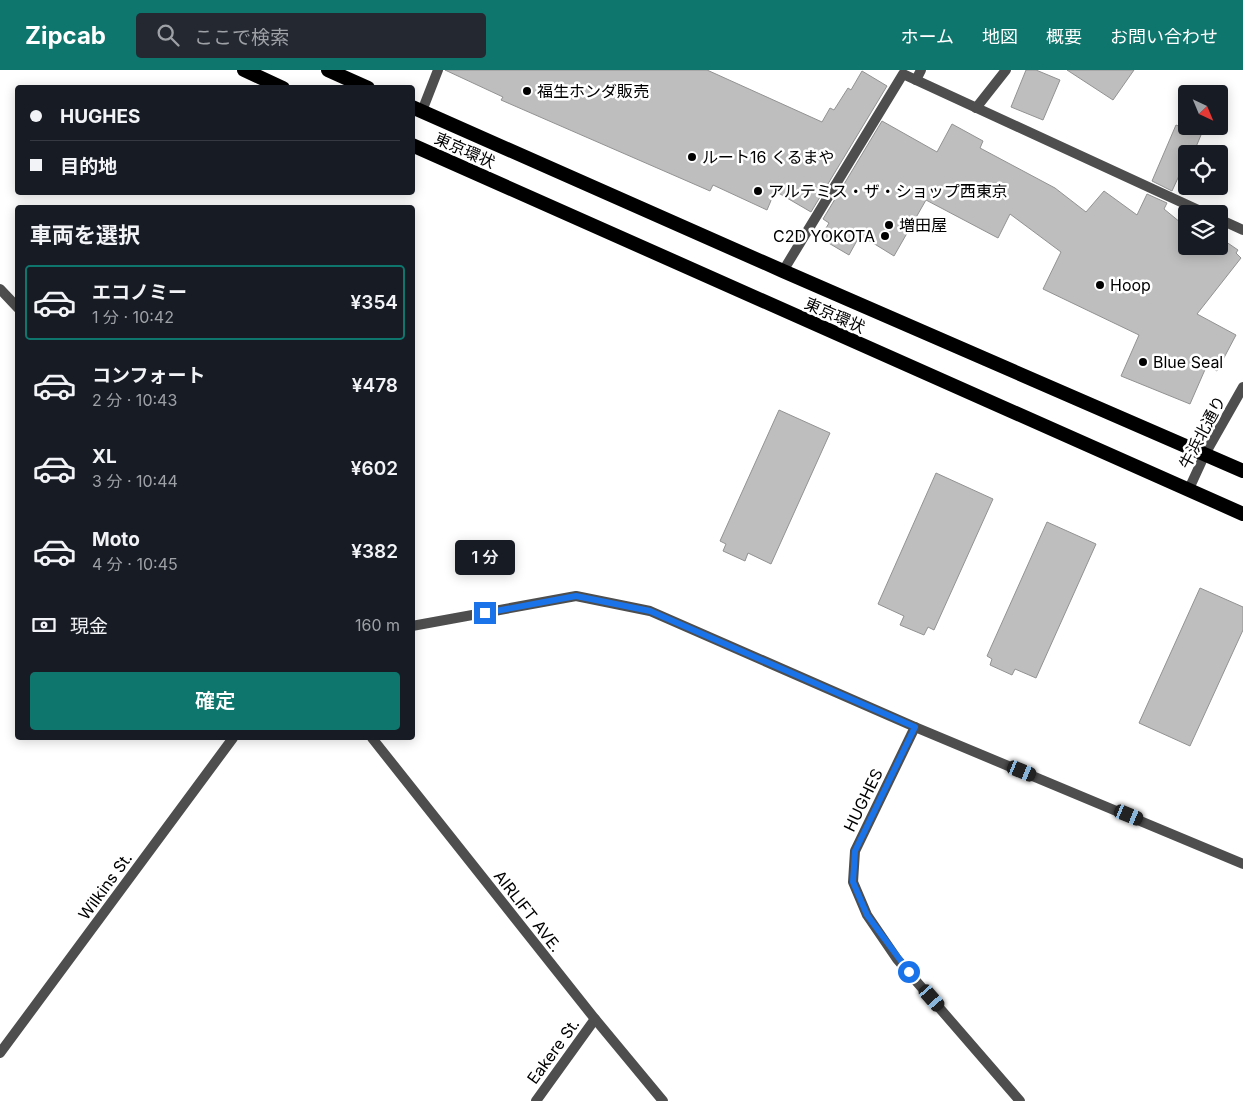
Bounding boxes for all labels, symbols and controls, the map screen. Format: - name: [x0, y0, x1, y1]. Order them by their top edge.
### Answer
- search box: [136, 13, 486, 58]
- text: Zipcab: [25, 21, 106, 50]
- icon: search: [154, 21, 182, 49]
- text: ここで検索: [194, 26, 289, 49]
- text: ホーム: [901, 26, 954, 47]
- text: 地図: [982, 26, 1018, 47]
- text: 概要: [1046, 26, 1082, 47]
- text: お問い合わせ: [1110, 26, 1218, 47]
- place label: 福生ホンダ販売: [537, 81, 649, 101]
- marker: 福生ホンダ販売: [521, 85, 533, 97]
- north arrow: [1178, 85, 1228, 135]
- map controls: [1178, 85, 1228, 255]
- text: HUGHES: [60, 105, 141, 128]
- street label: 東京環状: [432, 128, 498, 172]
- button: locate: [1178, 145, 1228, 195]
- place label: ルート16 くるまや: [702, 147, 835, 167]
- marker: ルート16 くるまや: [686, 151, 698, 163]
- text: 目的地: [60, 155, 117, 178]
- place label: アルテミス・ザ・ショップ西東京: [768, 181, 1008, 201]
- marker: アルテミス・ザ・ショップ西東京: [752, 185, 764, 197]
- button: layers: [1178, 205, 1228, 255]
- place label: 増田屋: [899, 215, 947, 235]
- marker: 増田屋: [883, 219, 895, 231]
- text: 車両を選択: [30, 222, 140, 248]
- place label: C2D YOKOTA: [773, 226, 875, 246]
- marker: C2D YOKOTA: [879, 230, 891, 242]
- place label: Hoop: [1110, 275, 1151, 295]
- marker: Hoop: [1094, 279, 1106, 291]
- icon: car: [32, 280, 77, 325]
- text: エコノミー: [92, 281, 187, 304]
- text: ¥354: [351, 291, 398, 314]
- street label: 東京環状: [802, 293, 868, 337]
- text: 1 分 · 10:42: [92, 307, 174, 327]
- place label: Blue Seal: [1153, 352, 1223, 372]
- marker: Blue Seal: [1137, 356, 1149, 368]
- icon: car: [32, 363, 77, 408]
- text: コンフォート: [92, 364, 205, 387]
- text: ¥478: [352, 374, 398, 397]
- text: 2 分 · 10:43: [92, 390, 177, 410]
- street label: 牛浜北通り: [1174, 392, 1230, 472]
- text: XL: [92, 445, 117, 468]
- icon: car: [32, 446, 77, 491]
- text: ¥602: [351, 457, 398, 480]
- text: 3 分 · 10:44: [92, 471, 178, 491]
- text: Moto: [92, 528, 140, 551]
- icon: car: [32, 529, 77, 574]
- text: ¥382: [351, 540, 398, 563]
- callout: 1 分: [455, 540, 515, 576]
- text: 1 分: [472, 547, 498, 567]
- text: 4 分 · 10:45: [92, 554, 178, 574]
- route end: [474, 602, 496, 624]
- icon: cash: [30, 611, 58, 639]
- text: 現金: [70, 615, 108, 638]
- text: 160 m: [355, 615, 400, 635]
- button: 確定: [30, 672, 400, 730]
- car: [1005, 758, 1038, 784]
- street label: HUGHES: [839, 765, 887, 835]
- car: [1112, 802, 1145, 828]
- street label: Wilkins St.: [74, 848, 136, 924]
- street label: AIRLIFT AVE.: [490, 866, 566, 956]
- route start: [898, 961, 920, 983]
- car: [916, 982, 947, 1014]
- street label: Eakere St.: [523, 1014, 583, 1088]

